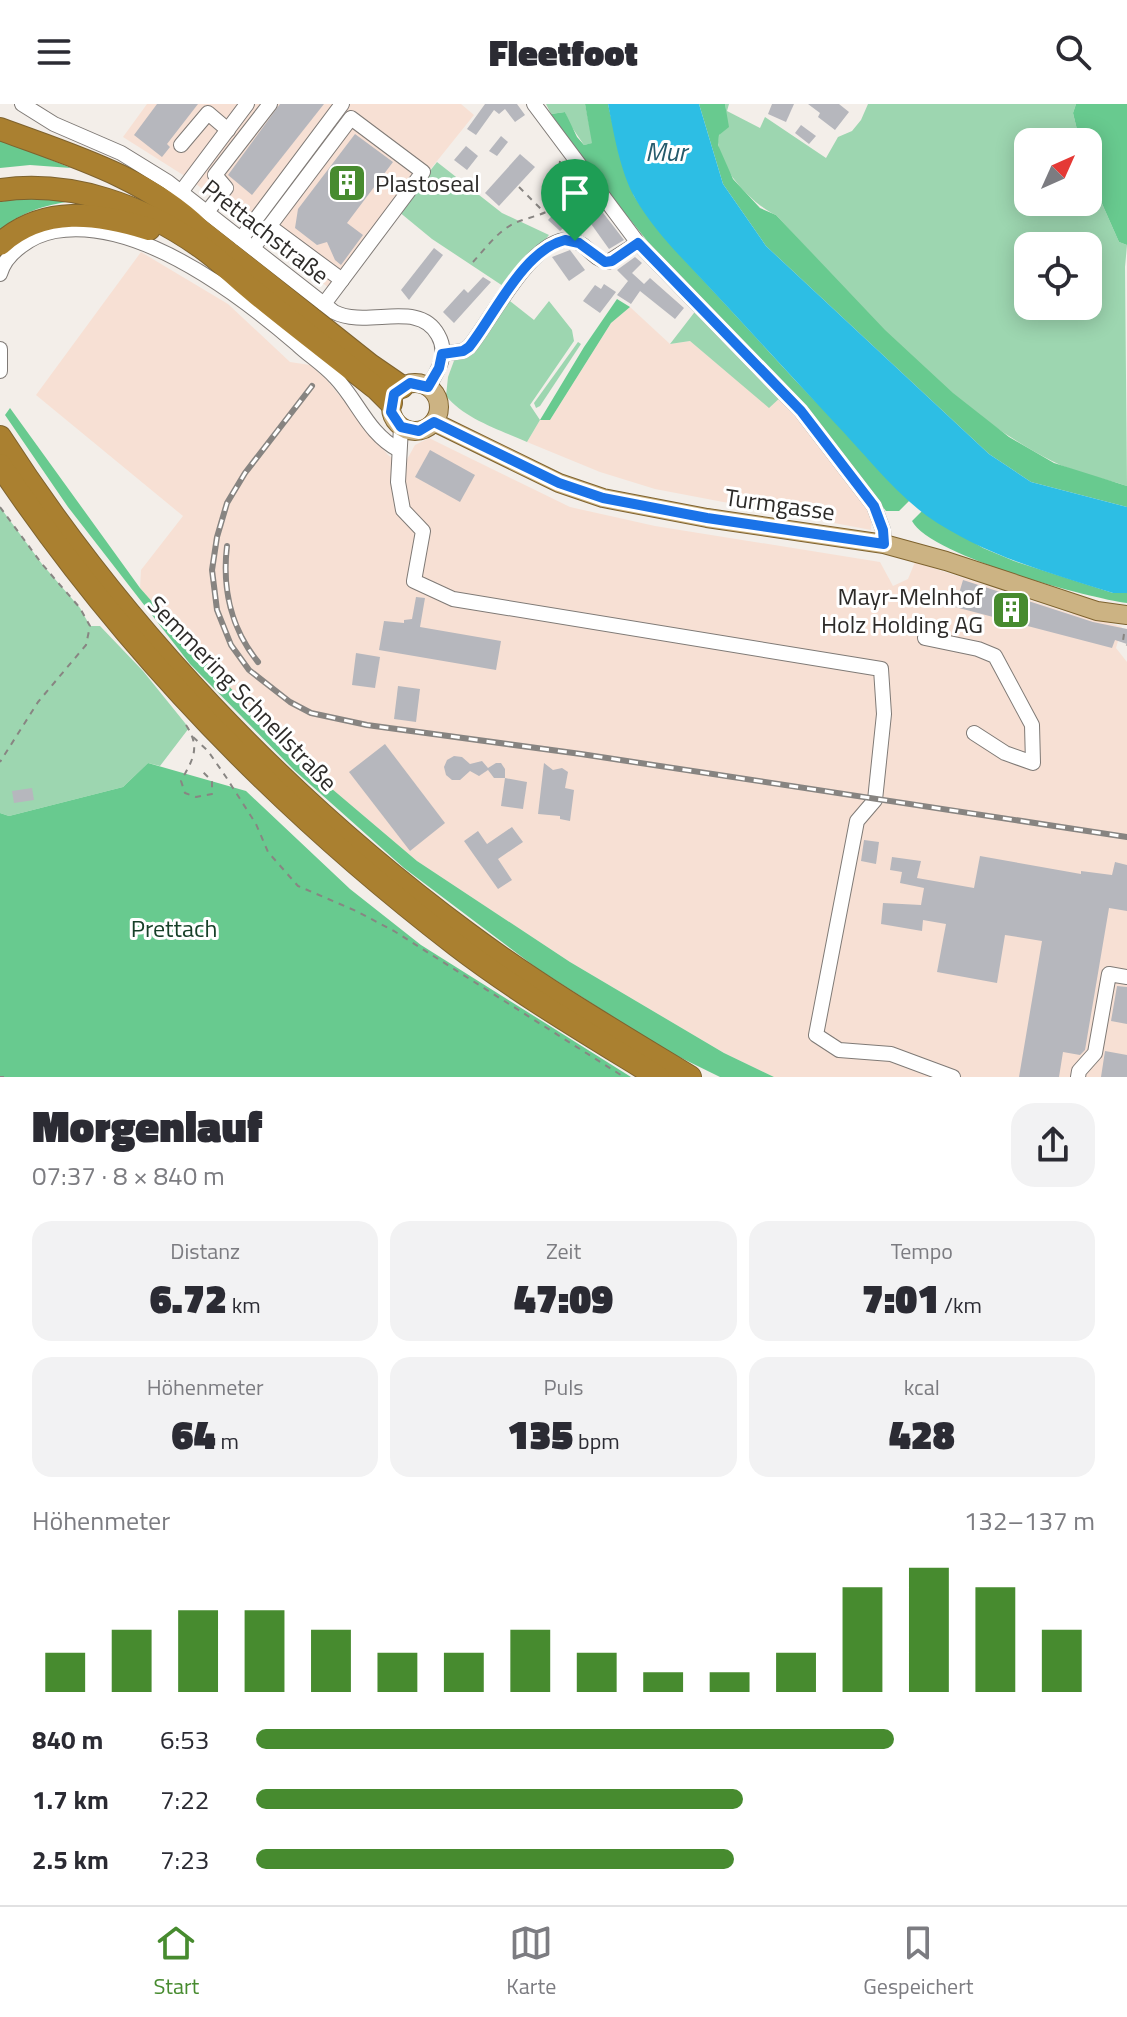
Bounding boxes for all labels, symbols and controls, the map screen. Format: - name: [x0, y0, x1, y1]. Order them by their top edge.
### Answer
- text: Fleetfoot: [489, 25, 638, 80]
- icon: menu: [32, 30, 76, 74]
- icon: search: [1051, 30, 1095, 74]
- north arrow: [1014, 128, 1102, 216]
- map controls: [1014, 128, 1102, 320]
- water label: Mur: [645, 132, 690, 171]
- pin: [541, 159, 609, 241]
- building icon: Plastoseal: [326, 162, 368, 204]
- place label: Plastoseal: [375, 165, 480, 201]
- street label: Prettachstraße: [195, 170, 337, 292]
- icon: arrive: [553, 171, 597, 215]
- button: locate: [1014, 232, 1102, 320]
- street label: Turmgasse: [723, 478, 837, 530]
- place label: Mayr-Melnhof Holz Holding AG: [821, 578, 983, 642]
- street label: Semmering Schnellstraße: [140, 587, 346, 799]
- building icon: Mayr-Melnhof Holz Holding AG: [990, 589, 1032, 631]
- park label: Prettach: [131, 910, 217, 946]
- text: Morgenlauf: [32, 1092, 263, 1159]
- button: share: [1011, 1103, 1095, 1187]
- text: 07:37 · 8 × 840 m: [32, 1156, 225, 1195]
- text: Distanz: [170, 1234, 240, 1268]
- text: Zeit: [546, 1234, 581, 1268]
- text: Tempo: [891, 1234, 953, 1268]
- text: 6.72: [150, 1268, 227, 1329]
- text: 47:09: [514, 1268, 613, 1329]
- text: 7:01: [862, 1268, 939, 1329]
- text: km: [227, 1288, 261, 1322]
- text: /km: [939, 1288, 982, 1322]
- text: Höhenmeter: [147, 1370, 264, 1404]
- text: Puls: [543, 1370, 584, 1404]
- text: kcal: [904, 1370, 940, 1404]
- text: 64: [172, 1404, 216, 1465]
- text: 135: [507, 1404, 573, 1465]
- text: 428: [889, 1404, 955, 1465]
- text: m: [216, 1424, 239, 1458]
- text: bpm: [573, 1424, 620, 1458]
- text: Höhenmeter: [32, 1501, 170, 1540]
- text: 132–137 m: [964, 1501, 1095, 1540]
- text: 840 m: [32, 1720, 103, 1759]
- text: 6:53: [160, 1720, 209, 1759]
- text: 1.7 km: [32, 1780, 109, 1819]
- text: 7:22: [160, 1780, 209, 1819]
- text: 2.5 km: [32, 1840, 109, 1879]
- text: 7:23: [160, 1840, 209, 1879]
- tab: Start: [153, 1921, 199, 2003]
- tab: Karte: [506, 1921, 556, 2003]
- tab: Gespeichert: [863, 1921, 973, 2003]

